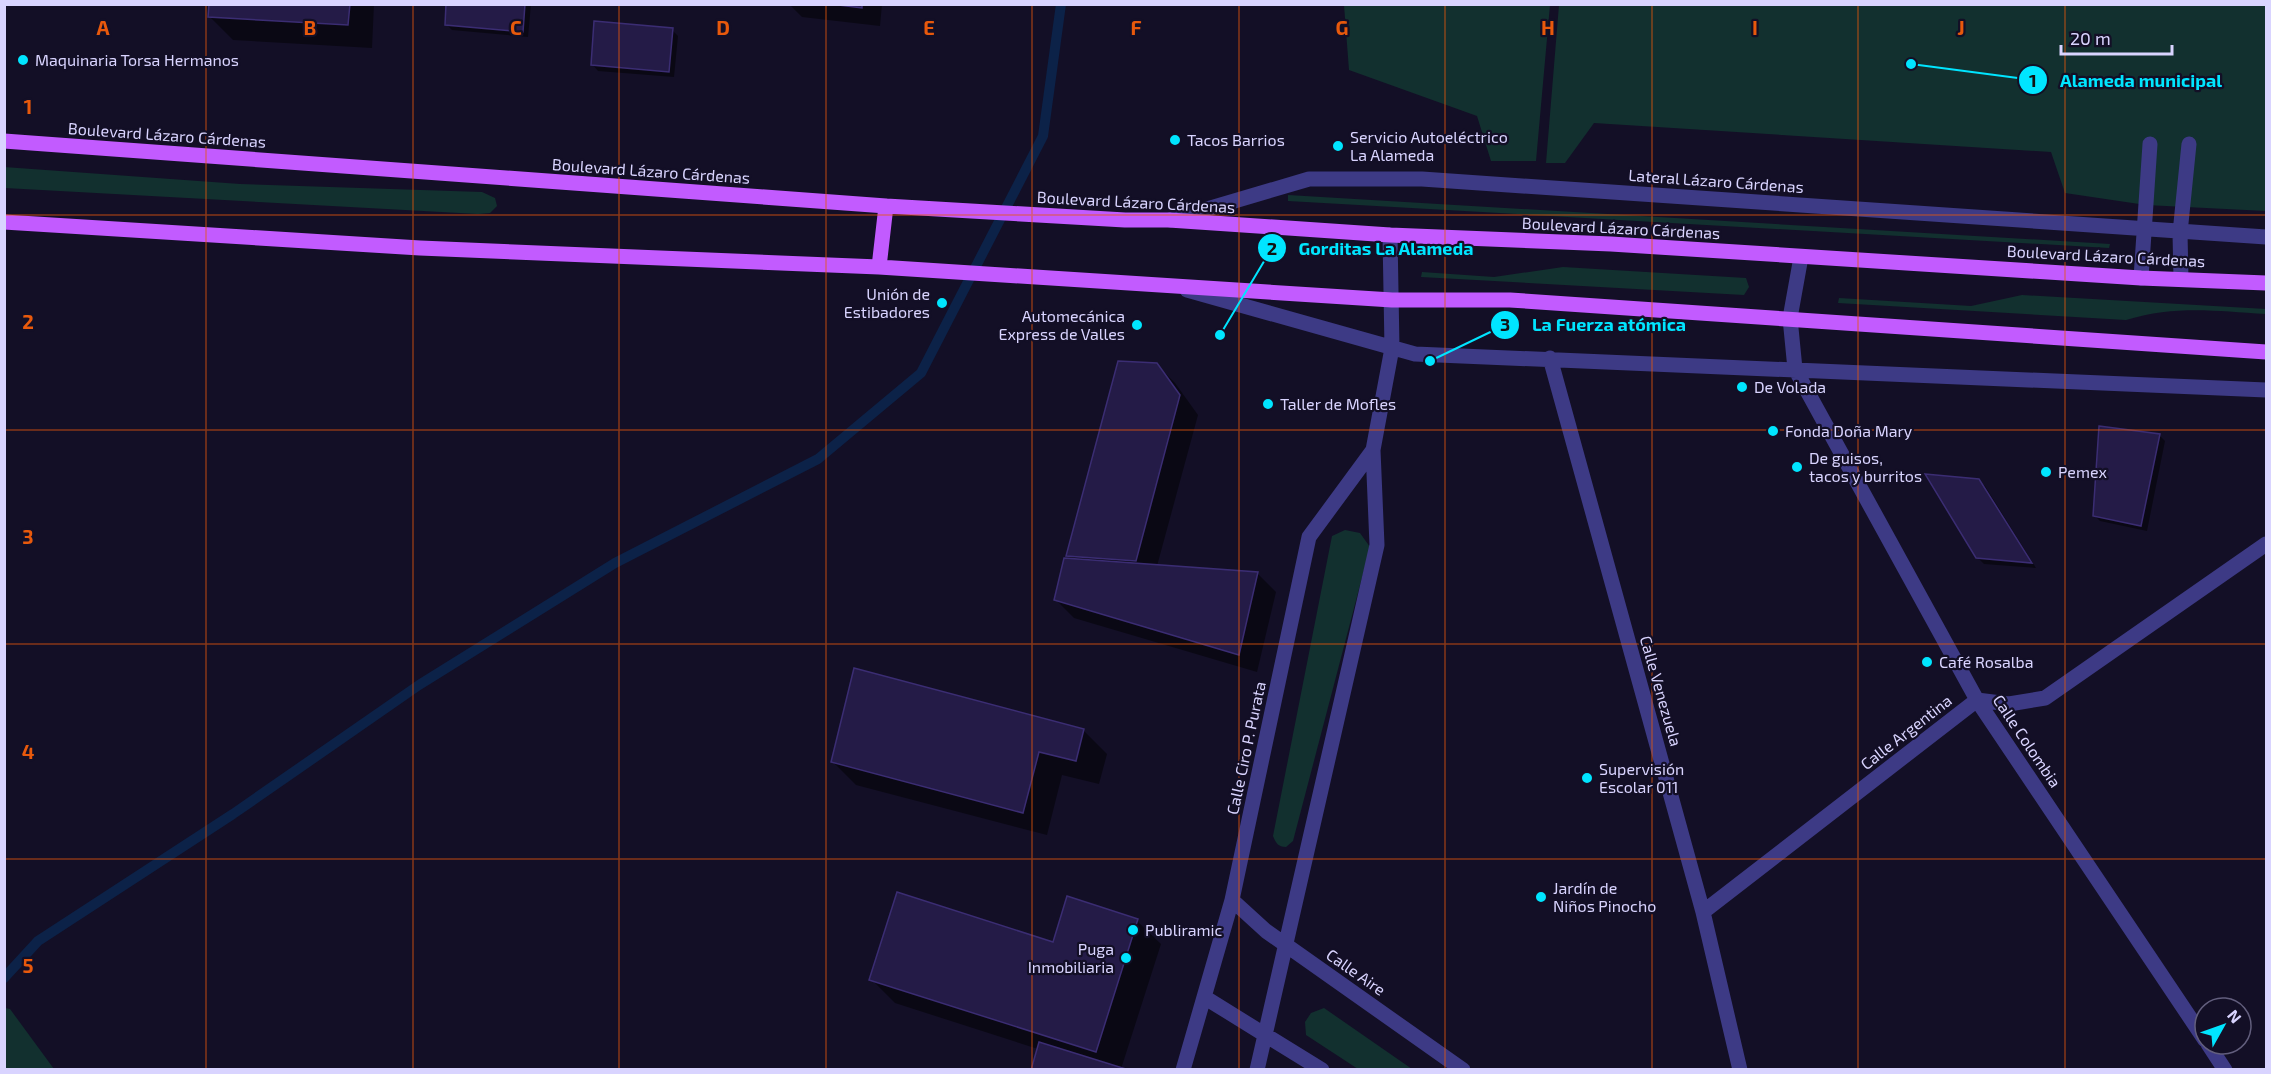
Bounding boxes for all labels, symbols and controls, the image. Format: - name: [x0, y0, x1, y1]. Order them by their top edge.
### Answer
- text: A: [96, 15, 110, 39]
- text: B: [304, 15, 316, 39]
- text: C: [510, 15, 522, 39]
- text: D: [716, 15, 730, 39]
- text: E: [923, 15, 935, 39]
- text: F: [1130, 15, 1142, 39]
- text: G: [1336, 15, 1348, 39]
- text: H: [1541, 15, 1555, 39]
- text: I: [1752, 15, 1758, 39]
- text: J: [1957, 15, 1965, 39]
- scale bar: [2061, 18, 2172, 56]
- text: 20 m: [2070, 27, 2111, 49]
- place label: Maquinaria Torsa Hermanos: [35, 50, 239, 69]
- marker: Maquinaria Torsa Hermanos: [16, 53, 30, 67]
- callout: Alameda municipal: [2018, 62, 2234, 98]
- text: 1: [2029, 69, 2037, 91]
- text: Alameda municipal: [2060, 69, 2222, 91]
- text: 1: [24, 94, 32, 118]
- street label: Boulevard Lázaro Cárdenas: [67, 118, 267, 151]
- place label: Servicio Autoeléctrico La Alameda: [1350, 127, 1508, 164]
- place label: Tacos Barrios: [1187, 130, 1285, 149]
- marker: Tacos Barrios: [1168, 133, 1182, 147]
- marker: Servicio Autoeléctrico La Alameda: [1331, 139, 1345, 153]
- street label: Boulevard Lázaro Cárdenas: [551, 154, 751, 187]
- street label: Lateral Lázaro Cárdenas: [1628, 165, 1804, 196]
- street label: Boulevard Lázaro Cárdenas: [1036, 187, 1236, 216]
- street label: Boulevard Lázaro Cárdenas: [1521, 213, 1721, 242]
- callout: Gorditas La Alameda: [1257, 230, 1486, 266]
- text: 2: [1267, 237, 1277, 259]
- text: Gorditas La Alameda: [1299, 237, 1474, 259]
- street label: Boulevard Lázaro Cárdenas: [2006, 241, 2206, 270]
- place label: Unión de Estibadores: [844, 284, 930, 321]
- marker: Unión de Estibadores: [935, 296, 949, 310]
- place label: Automecánica Express de Valles: [998, 306, 1125, 343]
- callout: La Fuerza atómica: [1490, 307, 1698, 343]
- text: 2: [22, 309, 34, 333]
- text: 3: [1500, 313, 1510, 335]
- text: La Fuerza atómica: [1532, 313, 1686, 335]
- marker: Automecánica Express de Valles: [1130, 318, 1144, 332]
- place label: De Volada: [1754, 377, 1826, 396]
- marker: De Volada: [1735, 380, 1749, 394]
- place label: Taller de Mofles: [1280, 394, 1396, 413]
- marker: Taller de Mofles: [1261, 397, 1275, 411]
- place label: Fonda Doña Mary: [1785, 421, 1913, 440]
- marker: Fonda Doña Mary: [1766, 424, 1780, 438]
- place label: De guisos, tacos y burritos: [1809, 448, 1922, 485]
- marker: De guisos, tacos y burritos: [1790, 460, 1804, 474]
- place label: Pemex: [2058, 462, 2108, 481]
- marker: Pemex: [2039, 465, 2053, 479]
- text: 3: [22, 524, 34, 548]
- street label: Calle Venezuela: [1637, 633, 1686, 748]
- place label: Café Rosalba: [1939, 652, 2033, 671]
- marker: Café Rosalba: [1920, 655, 1934, 669]
- street label: Calle Ciro P. Purata: [1222, 680, 1269, 816]
- street label: Calle Argentina: [1856, 690, 1955, 773]
- street label: Calle Colombia: [1989, 691, 2065, 791]
- text: 4: [22, 739, 35, 763]
- place label: Supervisión Escolar 011: [1599, 759, 1684, 796]
- marker: Supervisión Escolar 011: [1580, 771, 1594, 785]
- place label: Jardín de Niños Pinocho: [1553, 878, 1656, 915]
- marker: Jardín de Niños Pinocho: [1534, 890, 1548, 904]
- place label: Publiramic: [1145, 920, 1223, 939]
- marker: Publiramic: [1126, 923, 1140, 937]
- place label: Puga Inmobiliaria: [1028, 939, 1114, 976]
- street label: Calle Aire: [1323, 944, 1390, 999]
- marker: Puga Inmobiliaria: [1119, 951, 1133, 965]
- text: 5: [22, 953, 34, 977]
- north arrow: [2193, 996, 2253, 1056]
- text: N: [2224, 1006, 2246, 1027]

